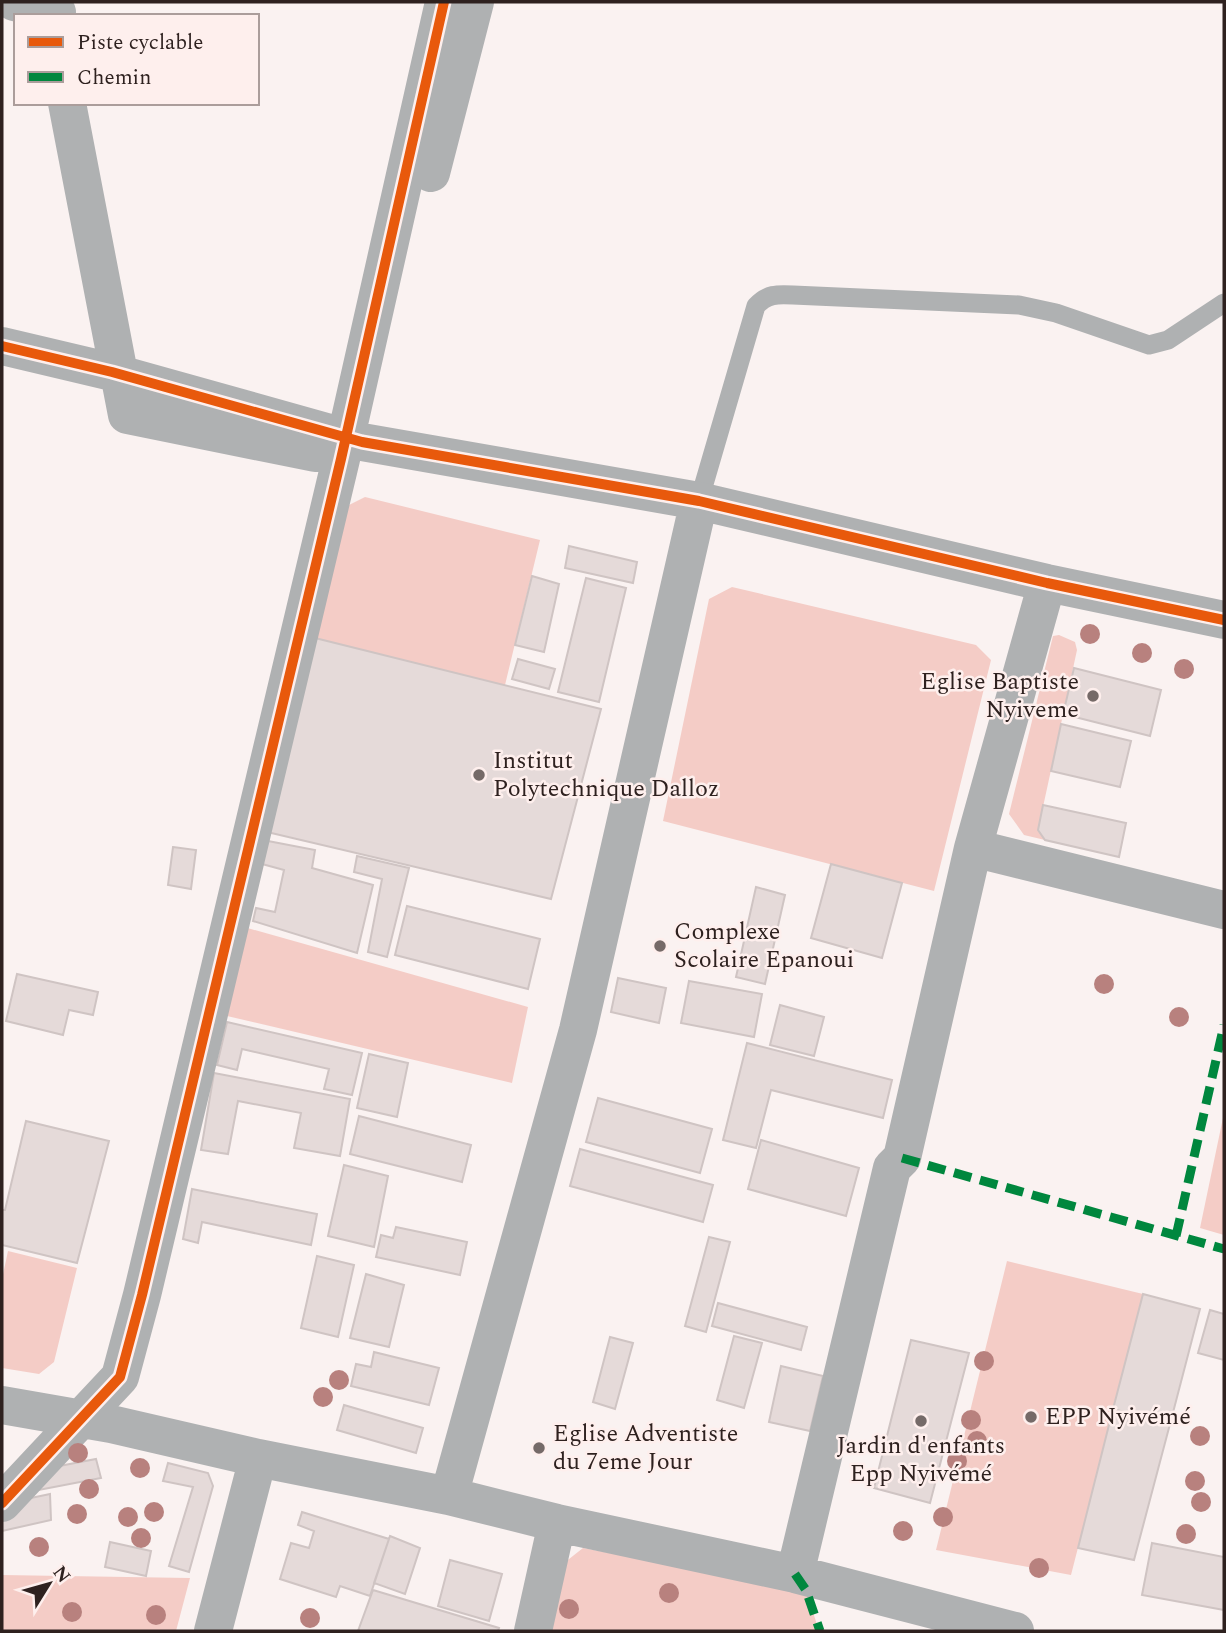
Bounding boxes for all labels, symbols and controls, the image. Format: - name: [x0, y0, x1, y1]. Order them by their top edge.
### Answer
- legend: [14, 14, 259, 105]
- text: Piste cyclable: [77, 27, 203, 59]
- text: Chemin: [77, 62, 151, 94]
- place label: Eglise Baptiste Nyiveme: [921, 664, 1079, 728]
- marker: Eglise Baptiste Nyiveme: [1085, 688, 1101, 704]
- place label: Institut Polytechnique Dalloz: [493, 743, 719, 807]
- marker: Institut Polytechnique Dalloz: [471, 767, 487, 783]
- place label: Complexe Scolaire Epanoui: [674, 914, 854, 978]
- marker: Complexe Scolaire Epanoui: [652, 938, 668, 954]
- place label: EPP Nyivémé: [1045, 1399, 1191, 1435]
- marker: EPP Nyivémé: [1023, 1409, 1039, 1425]
- marker: Jardin d'enfants Epp Nyivémé: [913, 1413, 929, 1429]
- place label: Eglise Adventiste du 7eme Jour: [553, 1416, 738, 1480]
- place label: Jardin d'enfants Epp Nyivémé: [837, 1428, 1005, 1492]
- marker: Eglise Adventiste du 7eme Jour: [531, 1440, 547, 1456]
- north arrow: [14, 1549, 84, 1619]
- text: N: [45, 1560, 78, 1590]

